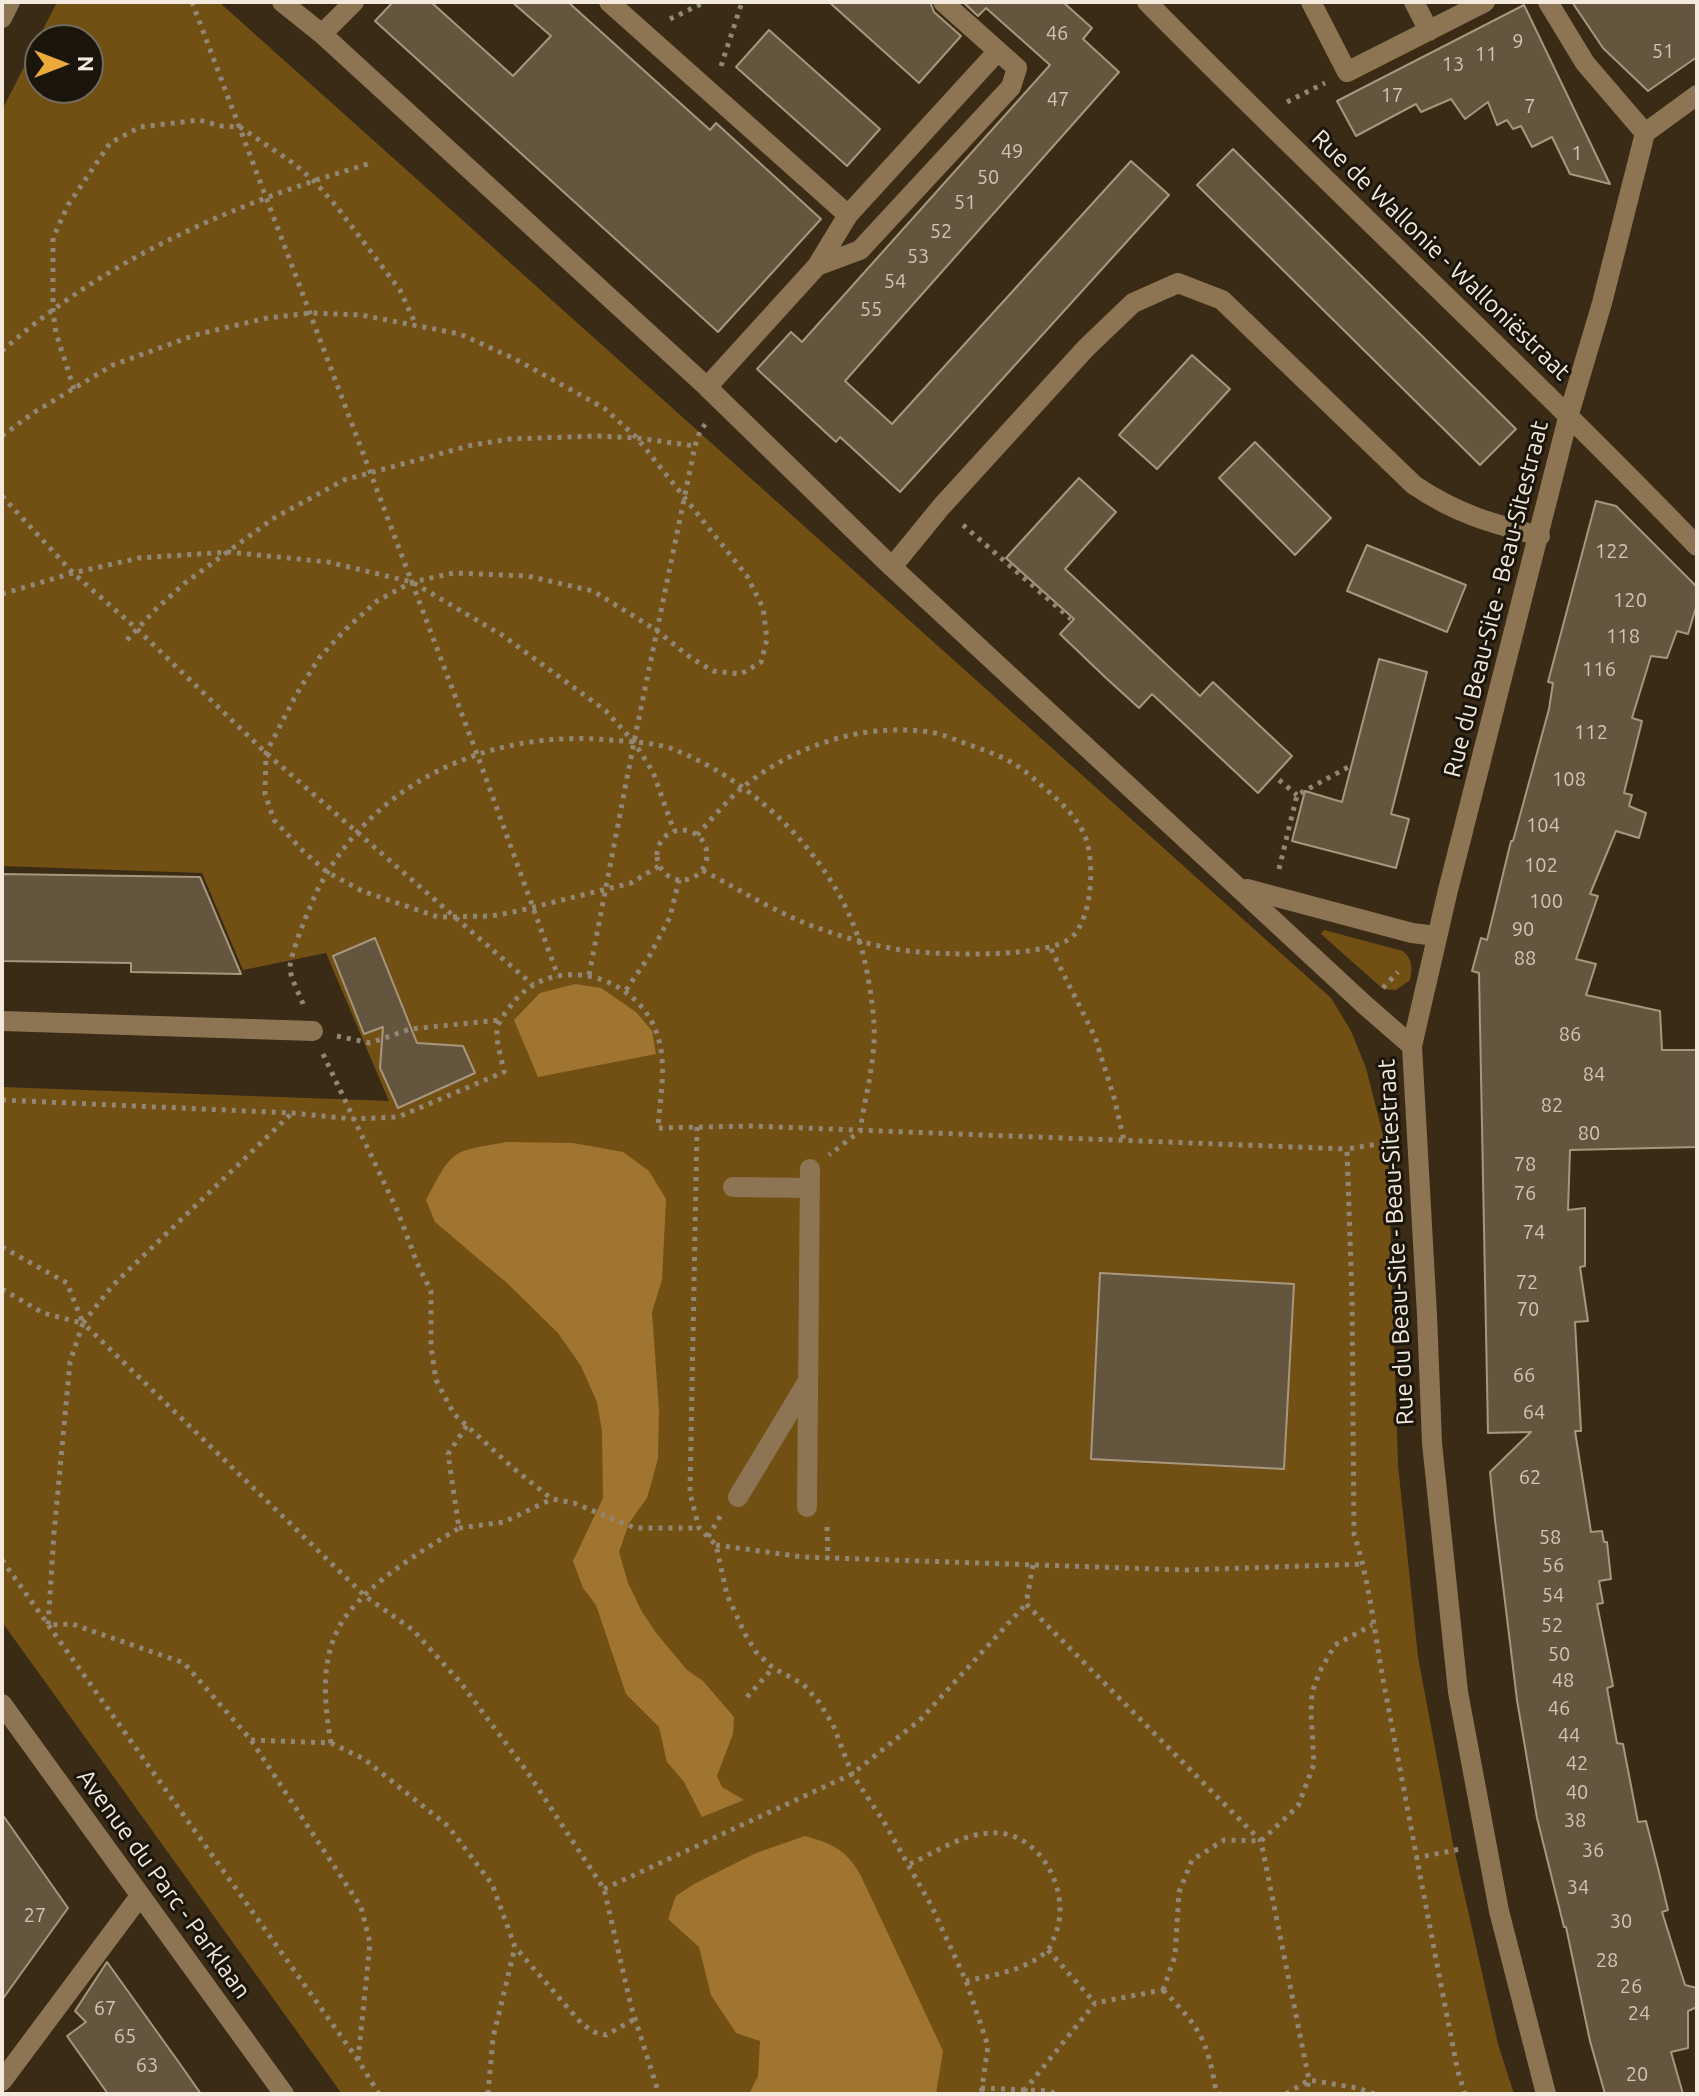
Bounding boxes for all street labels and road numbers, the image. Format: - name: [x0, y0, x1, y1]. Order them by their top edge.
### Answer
- street label: Rue de Wallonie - Walloniëstraat: [1306, 124, 1576, 386]
- street label: Rue du Beau-Site - Beau-Sitestraat: [1438, 418, 1554, 780]
- street label: Rue du Beau-Site - Beau-Sitestraat: [1372, 1058, 1420, 1426]
- street label: Avenue du Parc - Parklaan: [71, 1764, 257, 2004]

